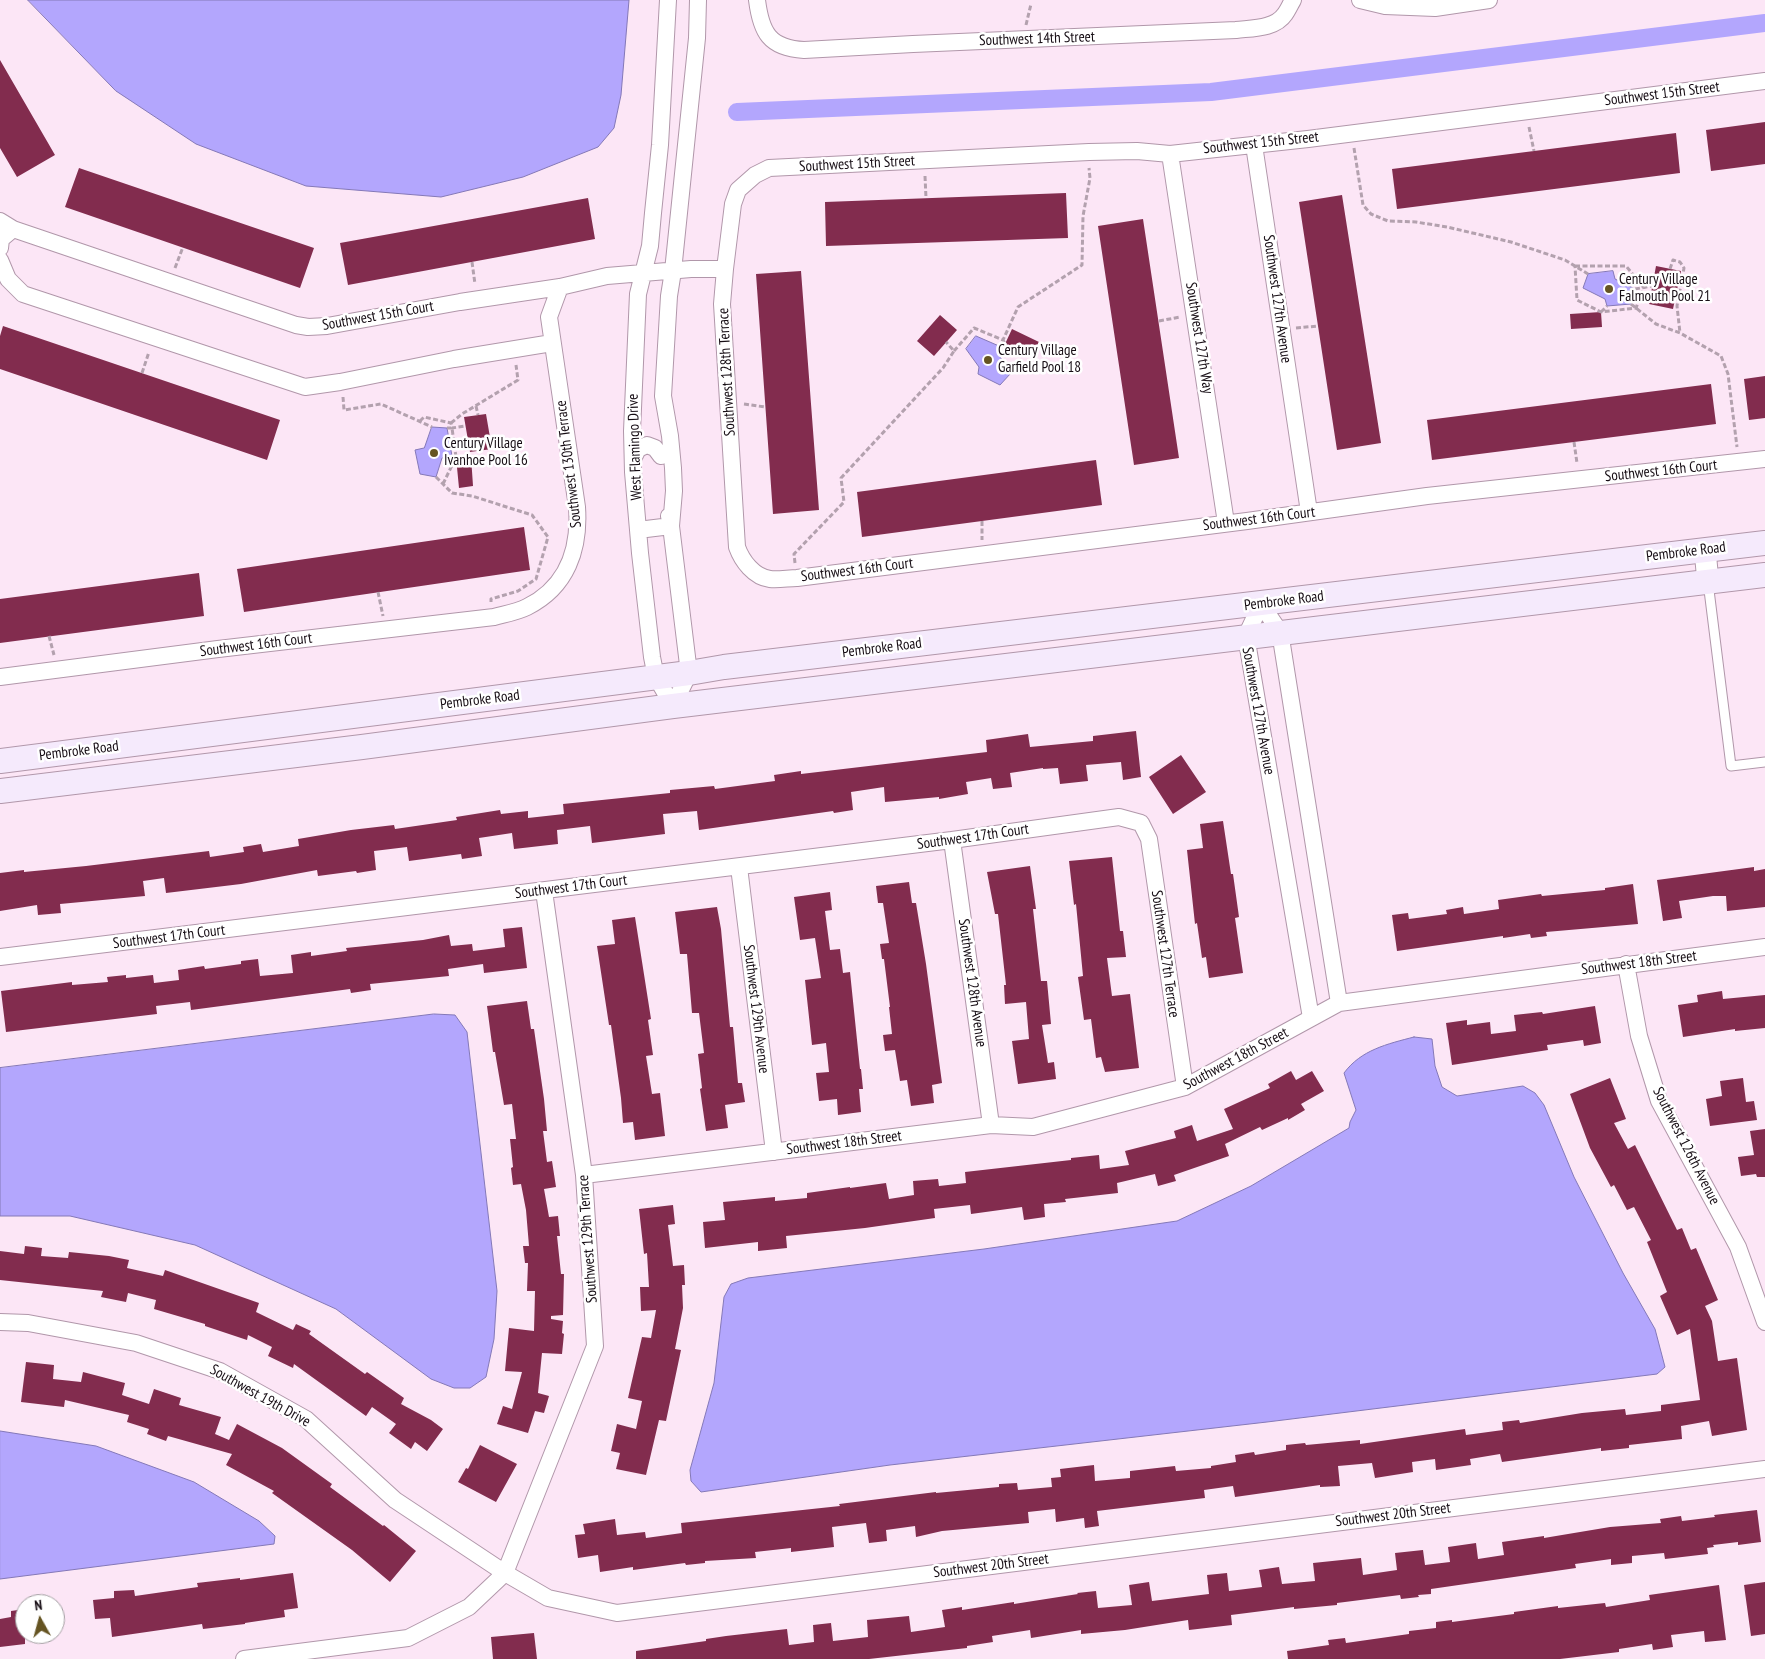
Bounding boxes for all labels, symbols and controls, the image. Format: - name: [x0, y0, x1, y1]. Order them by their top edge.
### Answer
- street label: Southwest 14th Street: [979, 28, 1095, 50]
- street label: Southwest 15th Street: [1603, 78, 1721, 110]
- street label: Southwest 15th Street: [1202, 128, 1320, 158]
- street label: Southwest 15th Street: [799, 152, 915, 176]
- street label: Southwest 127th Avenue: [1259, 234, 1295, 364]
- place label: Century Village Falmouth Pool 21: [1619, 271, 1711, 306]
- street label: Southwest 127th Way: [1181, 281, 1217, 395]
- marker: Century Village Falmouth Pool 21: [1603, 283, 1615, 295]
- street label: Southwest 15th Court: [321, 297, 435, 335]
- street label: Southwest 128th Terrace: [715, 307, 739, 437]
- place label: Century Village Garfield Pool 18: [998, 342, 1081, 377]
- marker: Century Village Garfield Pool 18: [982, 354, 994, 366]
- street label: West Flamingo Drive: [624, 393, 646, 501]
- street label: Southwest 130th Terrace: [552, 399, 586, 529]
- place label: Century Village Ivanhoe Pool 16: [444, 435, 528, 470]
- marker: Century Village Ivanhoe Pool 16: [428, 447, 440, 459]
- street label: Southwest 16th Court: [1604, 456, 1718, 486]
- street label: Southwest 16th Court: [1202, 503, 1316, 535]
- street label: Pembroke Road: [1645, 538, 1727, 566]
- street label: Southwest 16th Court: [800, 554, 914, 586]
- street label: Pembroke Road: [1243, 587, 1325, 615]
- street label: Southwest 16th Court: [199, 629, 313, 661]
- street label: Pembroke Road: [841, 634, 923, 662]
- street label: Southwest 127th Avenue: [1238, 646, 1278, 776]
- street label: Pembroke Road: [439, 686, 521, 714]
- street label: Pembroke Road: [38, 737, 120, 765]
- street label: Southwest 17th Court: [916, 820, 1030, 854]
- street label: Southwest 17th Court: [514, 871, 628, 903]
- street label: Southwest 127th Terrace: [1147, 889, 1183, 1019]
- street label: Southwest 128th Avenue: [954, 918, 990, 1048]
- street label: Southwest 17th Court: [112, 921, 226, 953]
- street label: Southwest 129th Avenue: [739, 944, 773, 1074]
- street label: Southwest 18th Street: [1580, 947, 1698, 979]
- street label: Southwest 18th Street: [1181, 1024, 1291, 1094]
- street label: Southwest 126th Avenue: [1649, 1084, 1723, 1208]
- street label: Southwest 18th Street: [785, 1127, 903, 1159]
- street label: Southwest 129th Terrace: [575, 1174, 601, 1304]
- street label: Southwest 19th Drive: [207, 1361, 313, 1431]
- street label: Southwest 20th Street: [1334, 1499, 1452, 1531]
- street label: Southwest 20th Street: [932, 1550, 1050, 1582]
- north arrow: [15, 1594, 65, 1644]
- text: N: [33, 1596, 43, 1614]

